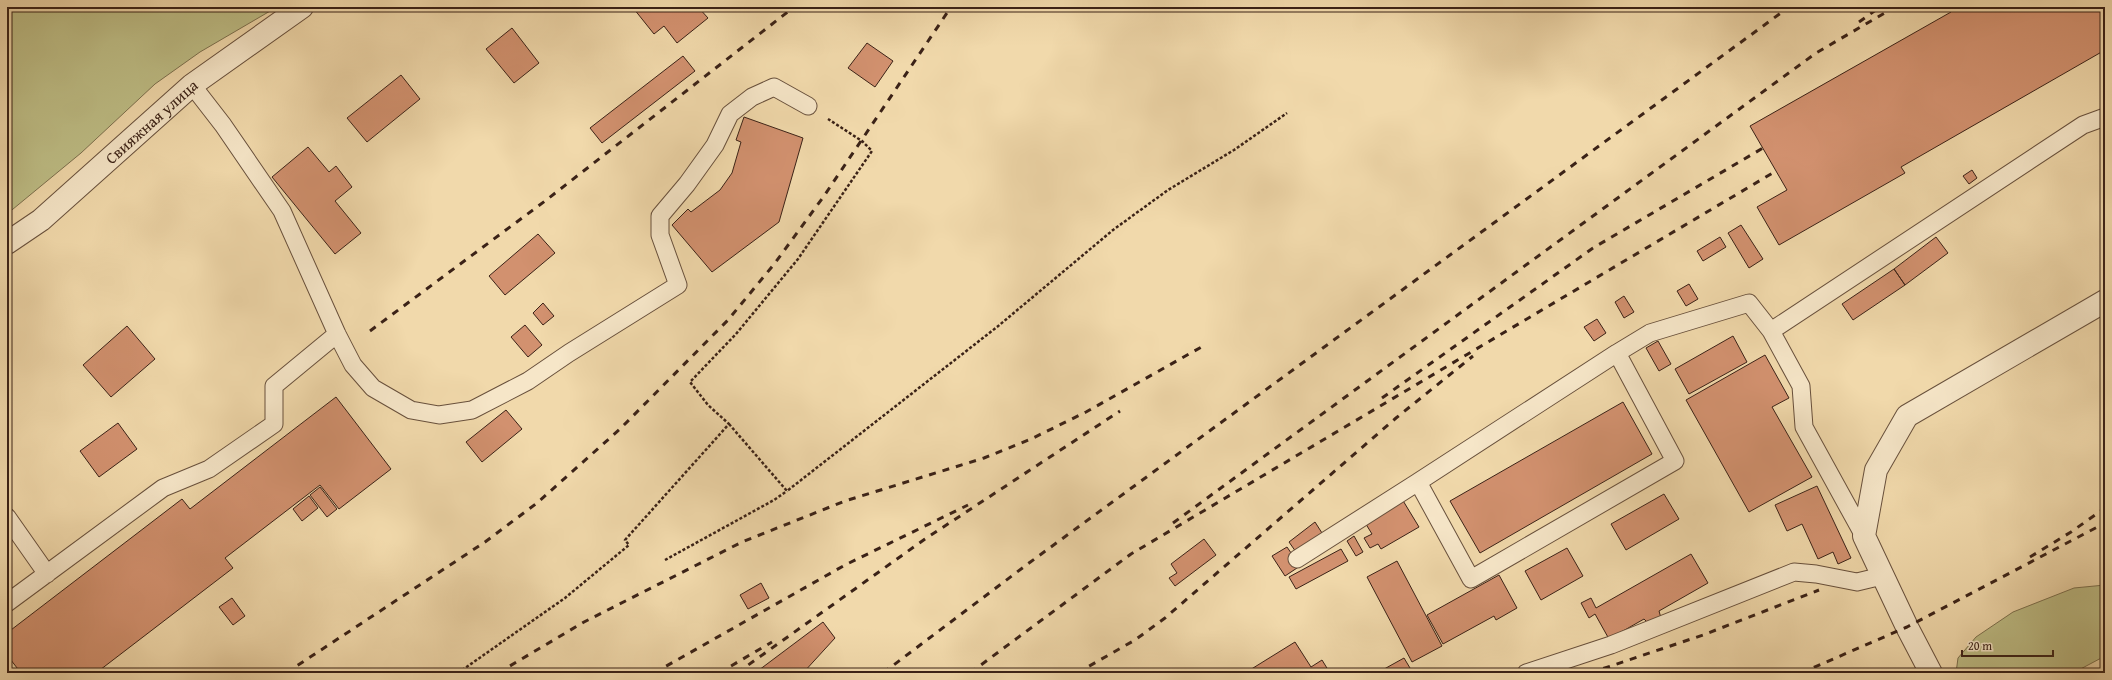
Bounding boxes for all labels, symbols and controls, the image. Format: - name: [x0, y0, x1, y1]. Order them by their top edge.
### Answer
- street label: Свияжная улица: [99, 73, 203, 170]
- scale bar: [1962, 632, 2053, 658]
- text: 20 m: [1968, 637, 1992, 654]

